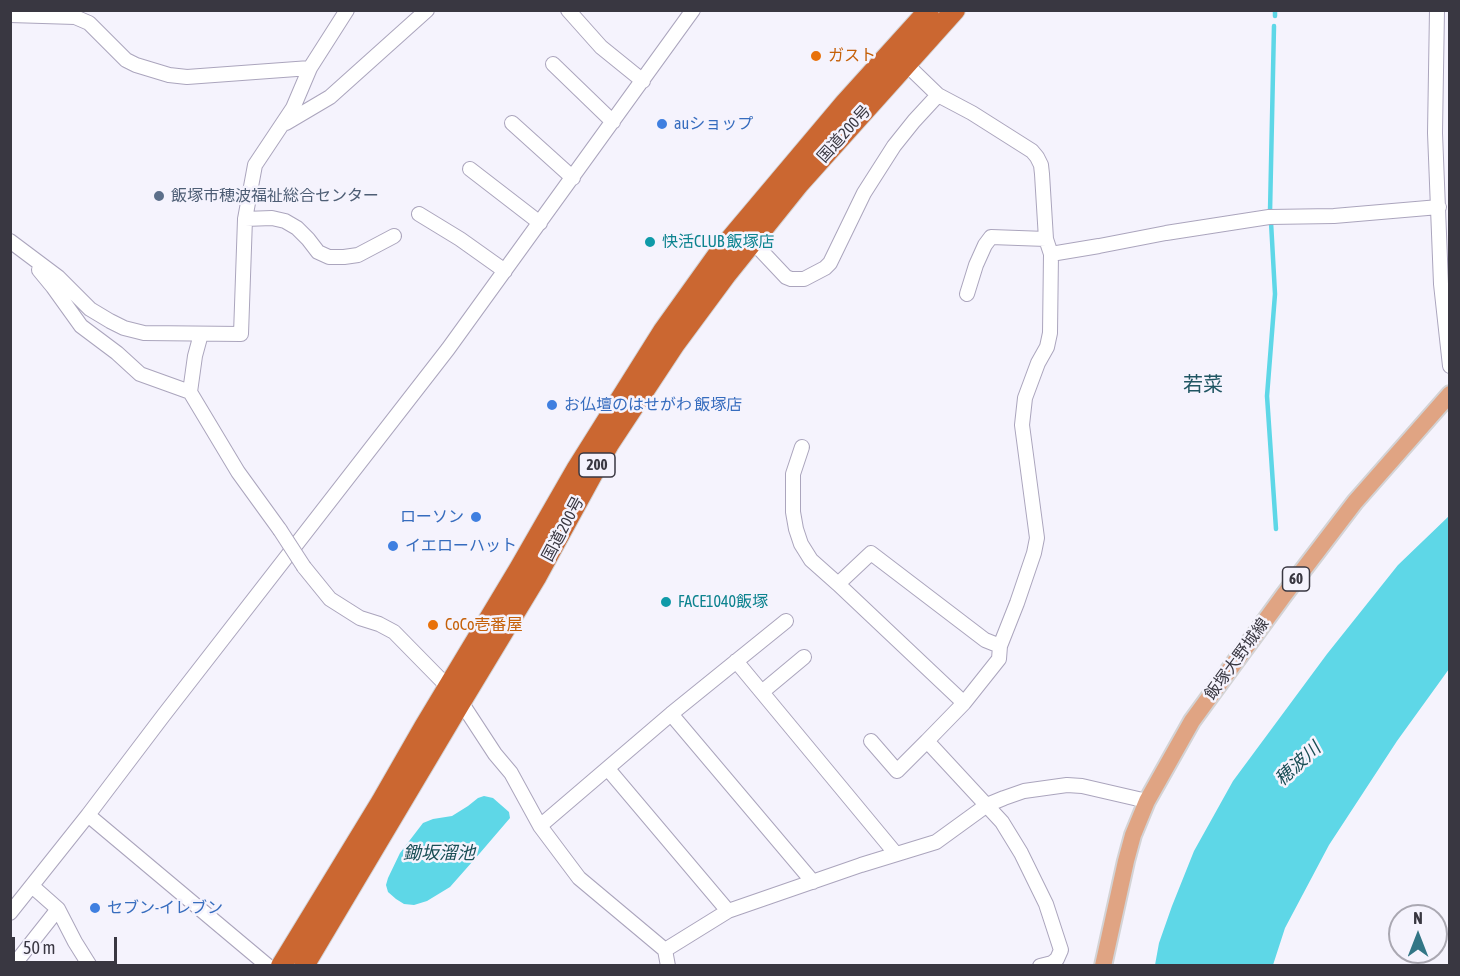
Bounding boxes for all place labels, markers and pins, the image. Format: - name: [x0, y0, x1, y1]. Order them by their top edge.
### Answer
- place label: ガスト: [828, 46, 876, 66]
- marker: ガスト: [809, 49, 823, 63]
- place label: auショップ: [674, 114, 753, 134]
- marker: auショップ: [655, 117, 669, 131]
- place label: 飯塚市穂波福祉総合センター: [171, 186, 379, 206]
- marker: 飯塚市穂波福祉総合センター: [152, 189, 166, 203]
- place label: 快活CLUB 飯塚店: [662, 232, 775, 252]
- marker: 快活CLUB 飯塚店: [643, 235, 657, 249]
- place label: お仏壇のはせがわ 飯塚店: [564, 395, 742, 415]
- marker: お仏壇のはせがわ 飯塚店: [545, 398, 559, 412]
- place label: ローソン: [400, 507, 464, 527]
- marker: ローソン: [469, 510, 483, 524]
- place label: イエローハット: [405, 536, 517, 556]
- marker: イエローハット: [386, 539, 400, 553]
- place label: FACE1040飯塚: [678, 592, 768, 612]
- marker: FACE1040飯塚: [659, 595, 673, 609]
- place label: CoCo壱番屋: [445, 615, 522, 635]
- marker: CoCo壱番屋: [426, 618, 440, 632]
- place label: セブン-イレブン: [107, 898, 223, 918]
- marker: セブン-イレブン: [88, 901, 102, 915]

